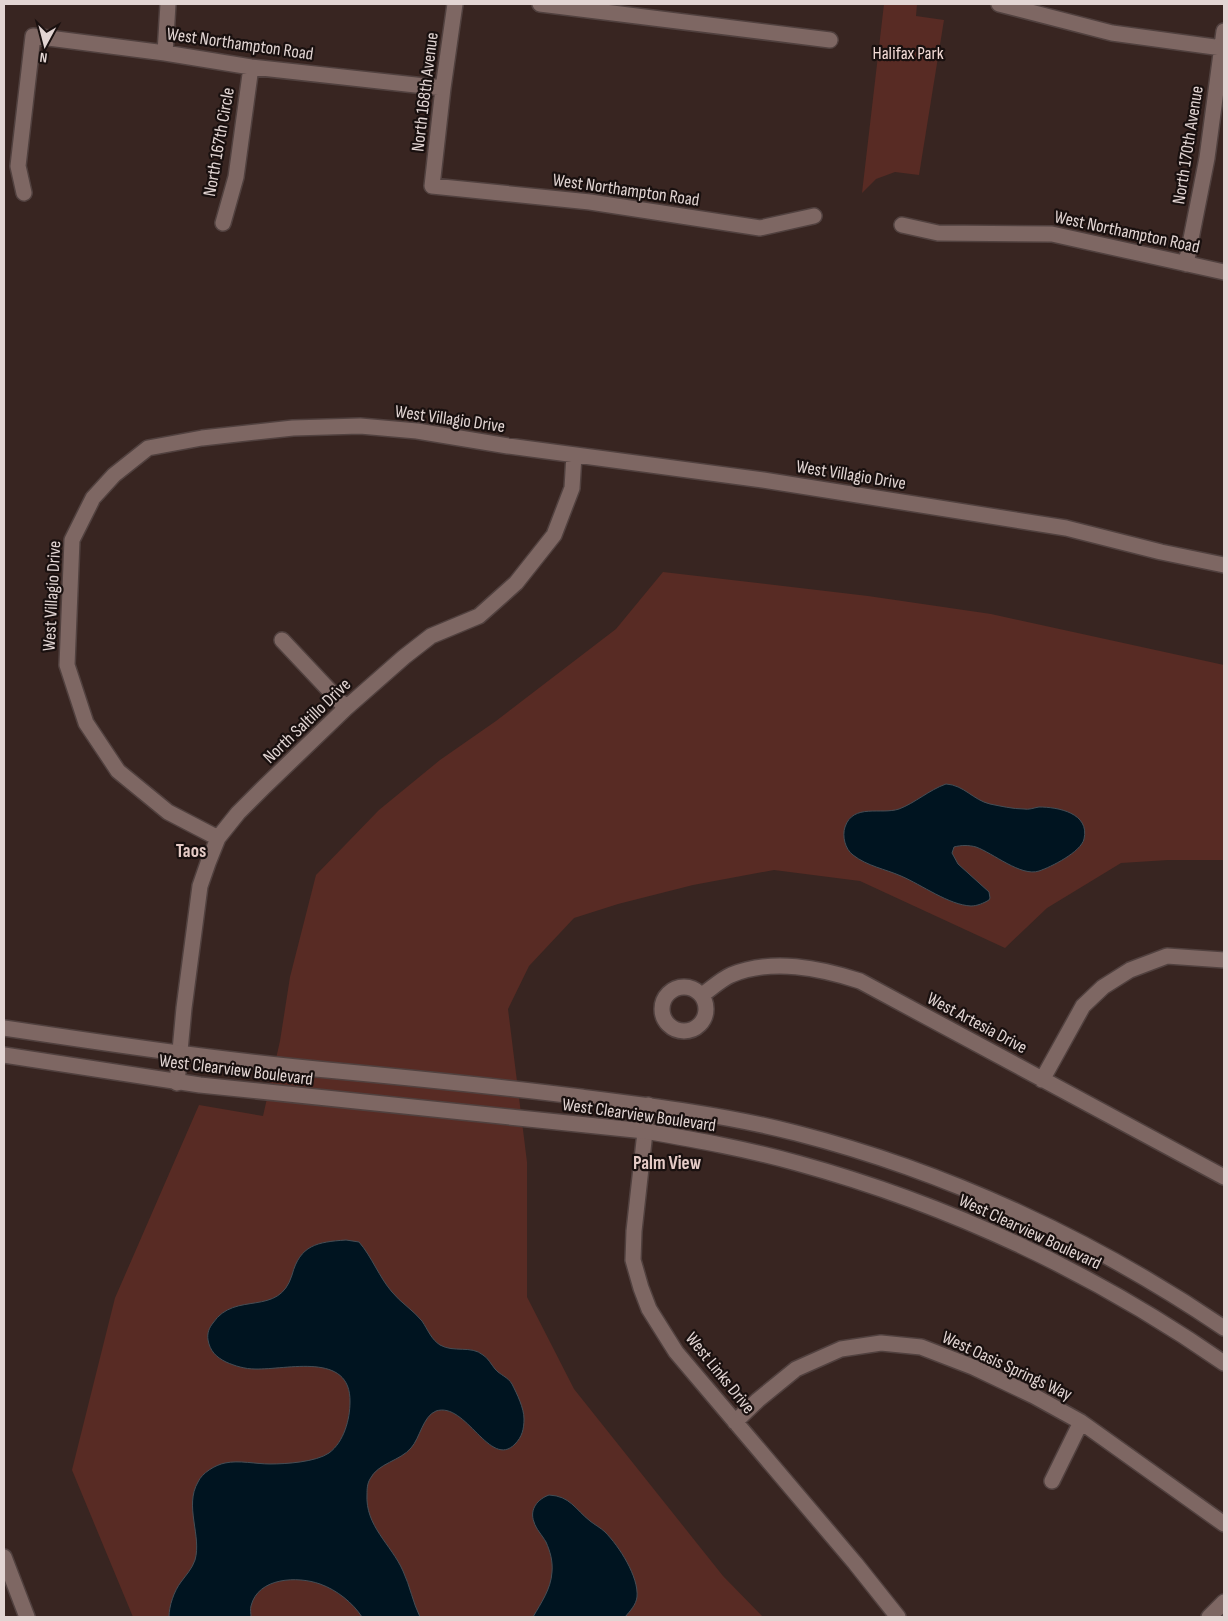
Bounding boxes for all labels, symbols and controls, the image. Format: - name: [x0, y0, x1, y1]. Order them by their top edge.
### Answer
- north arrow: [20, 20, 70, 70]
- street label: West Northampton Road: [165, 23, 315, 65]
- street label: North 168th Avenue: [407, 31, 443, 153]
- park label: Halifax Park: [872, 43, 944, 64]
- text: N: [39, 49, 48, 66]
- street label: North 170th Avenue: [1168, 84, 1208, 206]
- street label: North 167th Circle: [199, 86, 239, 198]
- street label: West Northampton Road: [551, 169, 701, 211]
- street label: West Northampton Road: [1052, 206, 1202, 258]
- street label: West Villagio Drive: [394, 401, 506, 437]
- street label: West Villagio Drive: [795, 456, 907, 494]
- street label: West Villagio Drive: [39, 540, 65, 652]
- street label: North Saltillo Drive: [259, 674, 355, 768]
- district label: Taos: [176, 840, 206, 863]
- street label: West Artesia Drive: [923, 988, 1031, 1058]
- street label: West Clearview Boulevard: [158, 1050, 314, 1090]
- street label: West Clearview Boulevard: [561, 1094, 717, 1136]
- district label: Palm View: [633, 1152, 702, 1175]
- street label: West Clearview Boulevard: [955, 1190, 1105, 1274]
- street label: West Oasis Springs Way: [939, 1327, 1075, 1405]
- street label: West Links Drive: [681, 1328, 759, 1418]

